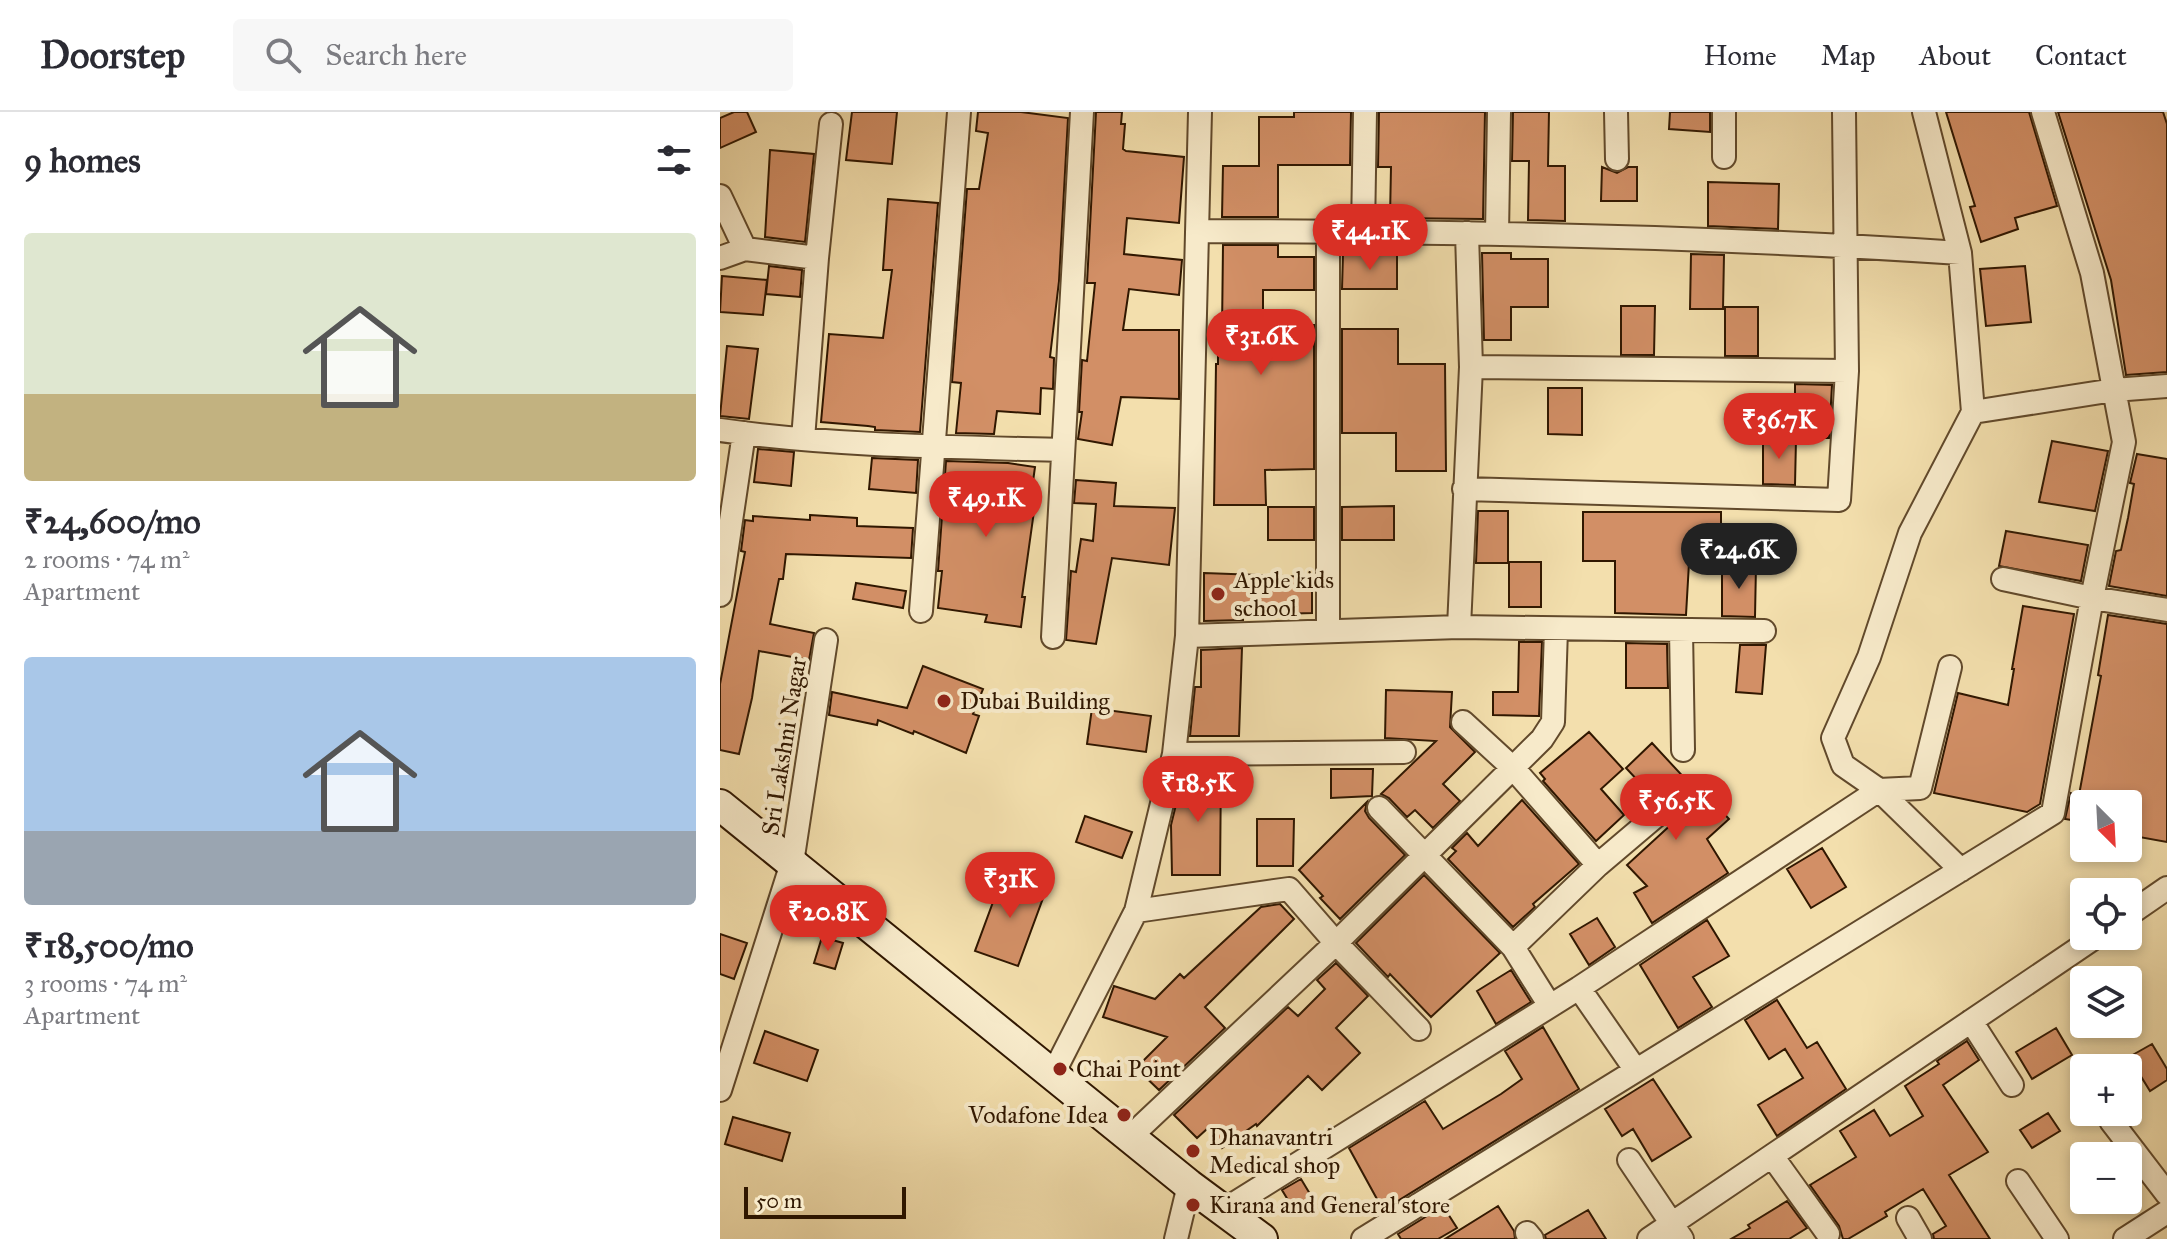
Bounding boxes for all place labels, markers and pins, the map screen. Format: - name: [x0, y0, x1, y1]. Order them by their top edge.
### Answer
- pin: ₹44.1K: [1305, 204, 1435, 272]
- pin: ₹31.6K: [1196, 309, 1326, 377]
- pin: ₹36.7K: [1714, 393, 1844, 461]
- pin: ₹49.1K: [921, 471, 1051, 539]
- pin: ₹24.6K: [1674, 523, 1804, 591]
- place label: Apple kids school: [1233, 565, 1334, 623]
- marker: Apple kids school: [1209, 585, 1227, 603]
- place label: Dubai Building: [960, 686, 1111, 716]
- marker: Dubai Building: [935, 692, 953, 710]
- pin: ₹18.5K: [1133, 756, 1263, 824]
- pin: ₹56.5K: [1611, 774, 1741, 842]
- pin: ₹31K: [963, 852, 1057, 920]
- pin: ₹20.8K: [763, 885, 893, 953]
- place label: Chai Point: [1076, 1054, 1182, 1084]
- marker: Chai Point: [1051, 1060, 1069, 1078]
- place label: Vodafone Idea: [967, 1100, 1109, 1130]
- marker: Vodafone Idea: [1115, 1106, 1133, 1124]
- place label: Dhanavantri Medical shop: [1209, 1122, 1340, 1180]
- marker: Dhanavantri Medical shop: [1184, 1142, 1202, 1160]
- place label: Kirana and General store: [1209, 1190, 1450, 1220]
- marker: Kirana and General store: [1184, 1196, 1202, 1214]

